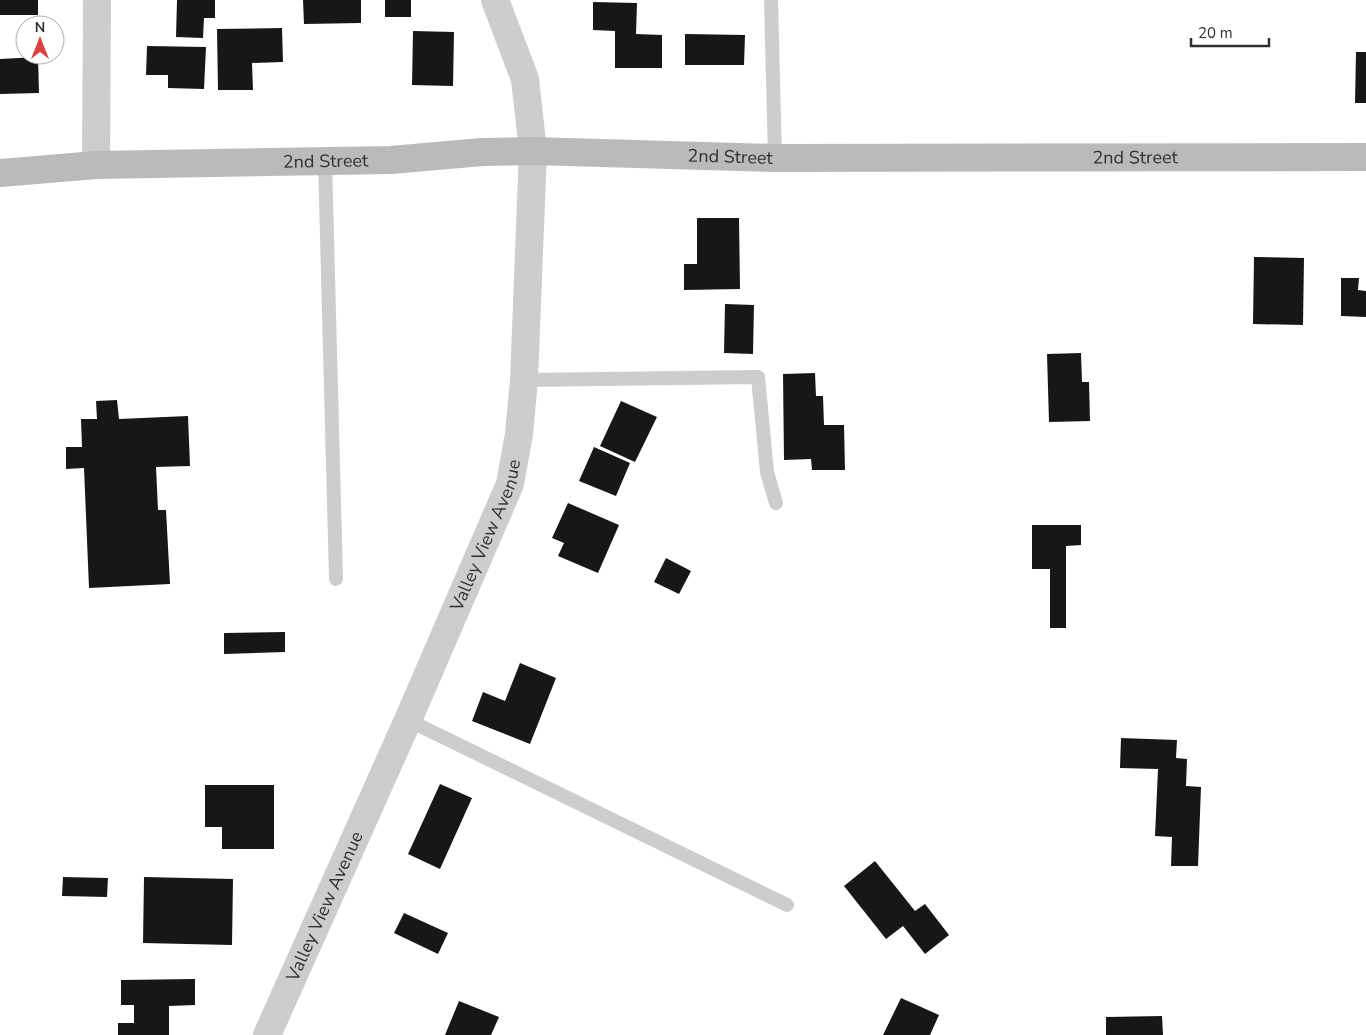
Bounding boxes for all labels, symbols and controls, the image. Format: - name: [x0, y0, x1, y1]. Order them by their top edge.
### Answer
- north arrow: [15, 15, 65, 65]
- scale bar: [1191, 15, 1268, 47]
- text: N: [35, 18, 45, 37]
- text: 20 m: [1198, 23, 1233, 43]
- street label: 2nd Street: [687, 143, 774, 170]
- street label: 2nd Street: [1092, 145, 1179, 169]
- street label: 2nd Street: [283, 148, 369, 174]
- street label: Valley View Avenue: [444, 457, 526, 616]
- street label: Valley View Avenue: [280, 827, 369, 986]

